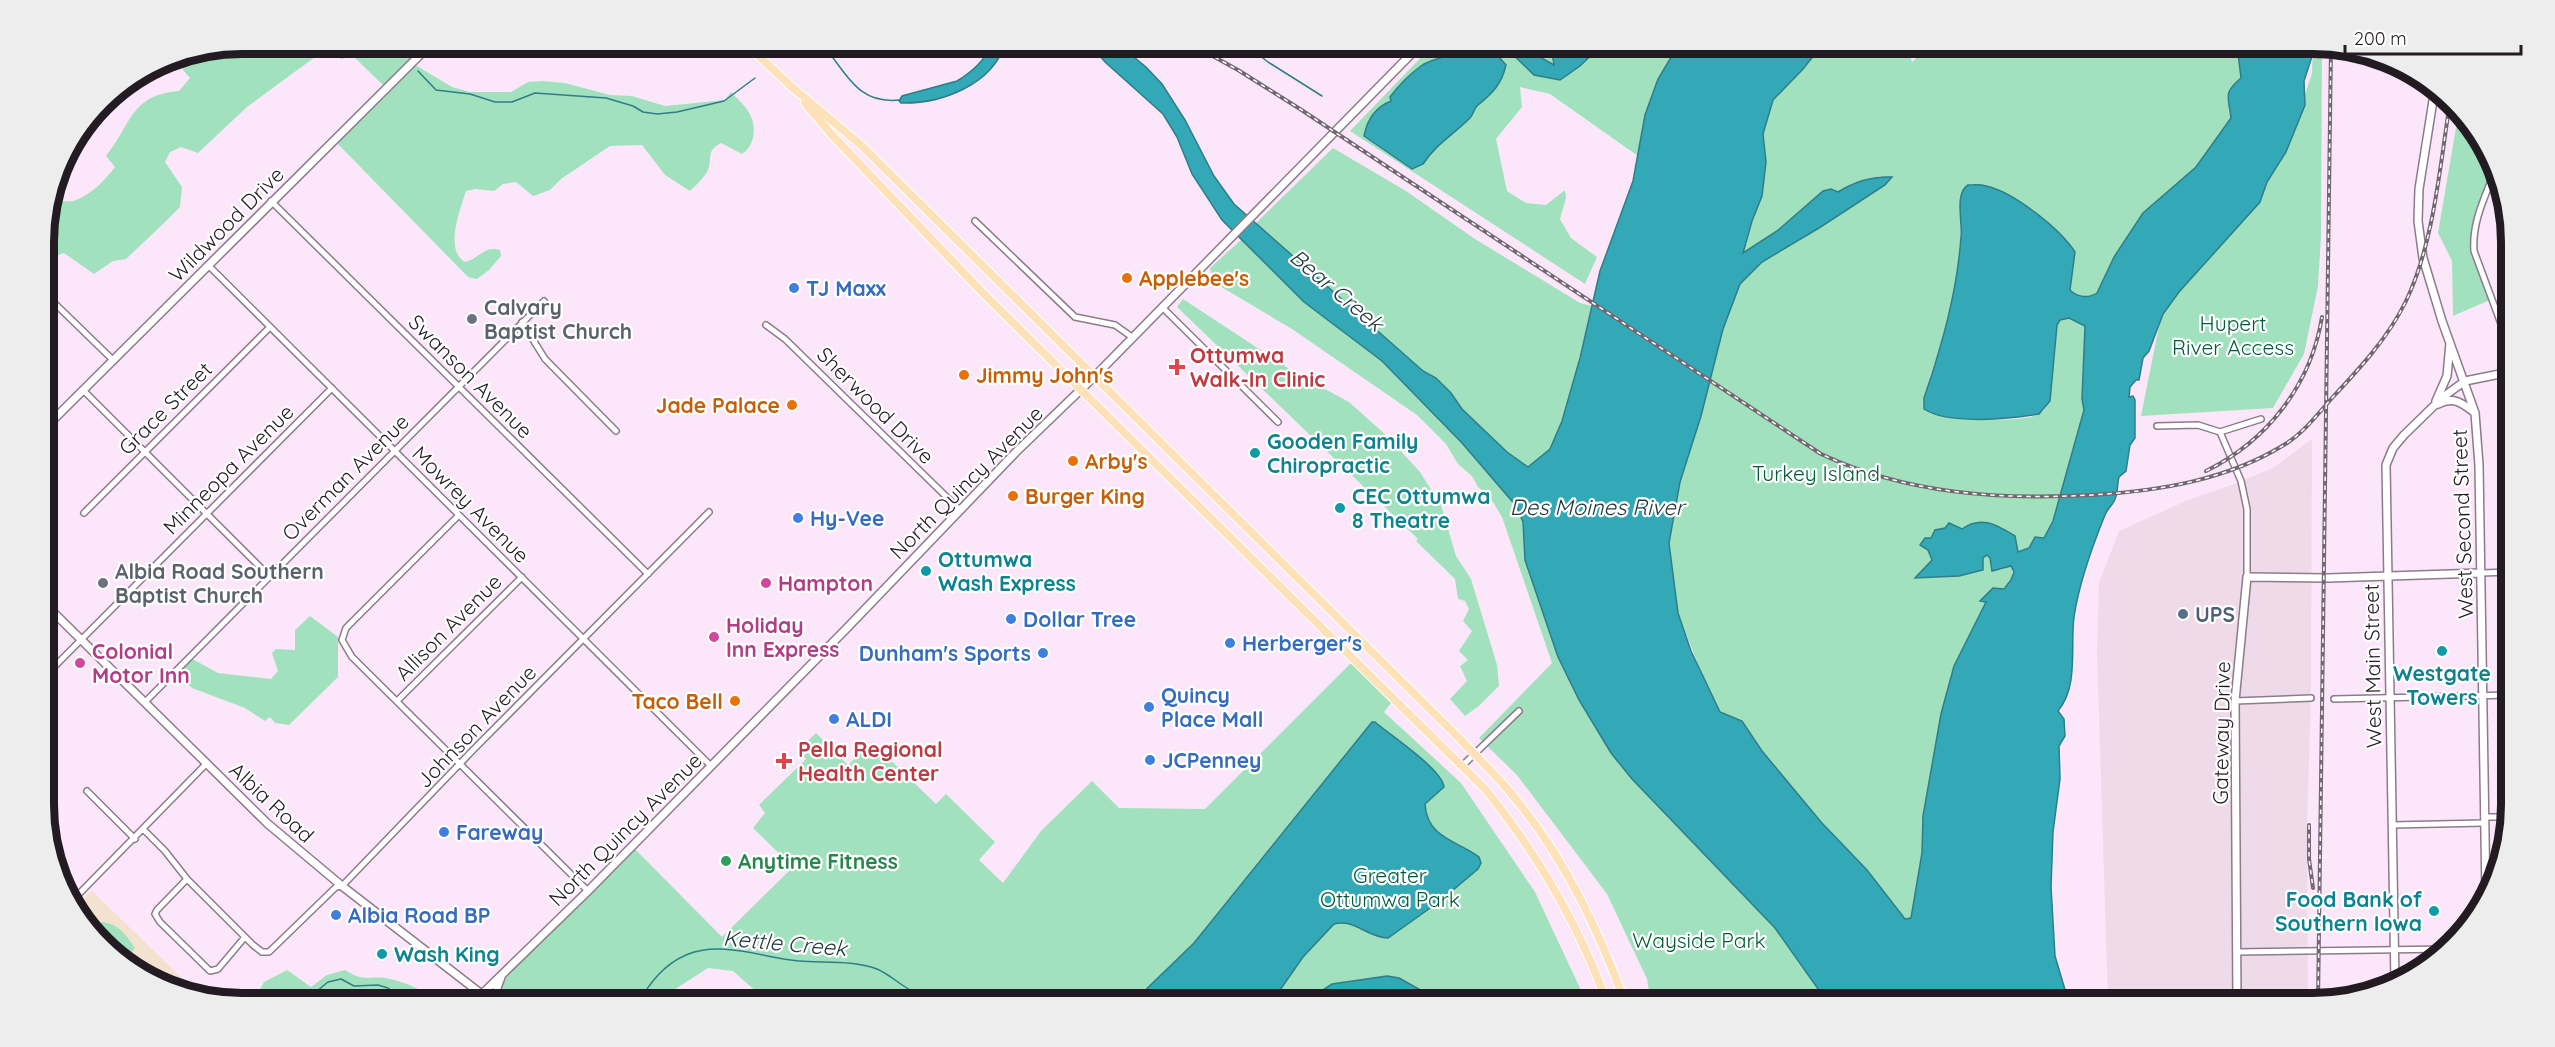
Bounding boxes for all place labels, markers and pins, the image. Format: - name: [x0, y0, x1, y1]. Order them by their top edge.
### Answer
- place label: Applebee's: [1139, 265, 1249, 291]
- marker: Applebee's: [1120, 271, 1134, 285]
- place label: TJ Maxx: [806, 275, 886, 301]
- marker: TJ Maxx: [787, 281, 801, 295]
- place label: Calvary Baptist Church: [484, 294, 632, 344]
- marker: Calvary Baptist Church: [465, 312, 479, 326]
- place label: Ottumwa Walk-In Clinic: [1190, 342, 1325, 392]
- marker: Ottumwa Walk-In Clinic: [1168, 358, 1186, 376]
- place label: Jimmy John's: [976, 362, 1113, 388]
- marker: Jimmy John's: [957, 368, 971, 382]
- place label: Jade Palace: [656, 392, 780, 418]
- marker: Jade Palace: [785, 398, 799, 412]
- place label: Gooden Family Chiropractic: [1267, 428, 1418, 478]
- marker: Gooden Family Chiropractic: [1248, 446, 1262, 460]
- place label: Arby's: [1085, 448, 1148, 474]
- marker: Arby's: [1066, 454, 1080, 468]
- place label: Burger King: [1025, 483, 1145, 509]
- place label: CEC Ottumwa 8 Theatre: [1352, 483, 1490, 533]
- marker: Burger King: [1006, 489, 1020, 503]
- marker: CEC Ottumwa 8 Theatre: [1333, 501, 1347, 515]
- place label: Hy-Vee: [810, 505, 884, 531]
- marker: Hy-Vee: [791, 511, 805, 525]
- place label: Ottumwa Wash Express: [938, 546, 1076, 596]
- place label: Albia Road Southern Baptist Church: [115, 558, 324, 608]
- marker: Ottumwa Wash Express: [919, 564, 933, 578]
- place label: Hampton: [778, 570, 873, 596]
- marker: Albia Road Southern Baptist Church: [96, 576, 110, 590]
- marker: Hampton: [759, 576, 773, 590]
- place label: UPS: [2195, 601, 2235, 627]
- place label: Dollar Tree: [1023, 606, 1136, 632]
- marker: UPS: [2176, 607, 2190, 621]
- place label: Holiday Inn Express: [726, 612, 839, 662]
- marker: Dollar Tree: [1004, 612, 1018, 626]
- marker: Holiday Inn Express: [707, 630, 721, 644]
- place label: Herberger's: [1242, 630, 1362, 656]
- marker: Herberger's: [1223, 636, 1237, 650]
- place label: Colonial Motor Inn: [92, 638, 190, 688]
- place label: Dunham's Sports: [859, 640, 1031, 666]
- marker: Westgate Towers: [2435, 644, 2449, 658]
- marker: Dunham's Sports: [1036, 646, 1050, 660]
- marker: Colonial Motor Inn: [73, 656, 87, 670]
- place label: Westgate Towers: [2393, 660, 2491, 710]
- place label: Quincy Place Mall: [1161, 682, 1263, 732]
- place label: Taco Bell: [631, 688, 723, 714]
- marker: Taco Bell: [728, 694, 742, 708]
- marker: Quincy Place Mall: [1142, 700, 1156, 714]
- place label: ALDI: [846, 706, 892, 732]
- marker: ALDI: [827, 712, 841, 726]
- place label: Pella Regional Health Center: [798, 736, 943, 786]
- place label: JCPenney: [1162, 747, 1261, 773]
- marker: Pella Regional Health Center: [775, 752, 793, 770]
- marker: JCPenney: [1143, 753, 1157, 767]
- place label: Fareway: [456, 819, 543, 845]
- marker: Fareway: [437, 825, 451, 839]
- place label: Anytime Fitness: [738, 848, 898, 874]
- marker: Anytime Fitness: [719, 854, 733, 868]
- place label: Food Bank of Southern Iowa: [2275, 886, 2423, 936]
- place label: Albia Road BP: [348, 902, 490, 928]
- marker: Food Bank of Southern Iowa: [2427, 904, 2441, 918]
- marker: Albia Road BP: [329, 908, 343, 922]
- place label: Wash King: [394, 941, 500, 967]
- marker: Wash King: [375, 947, 389, 961]

